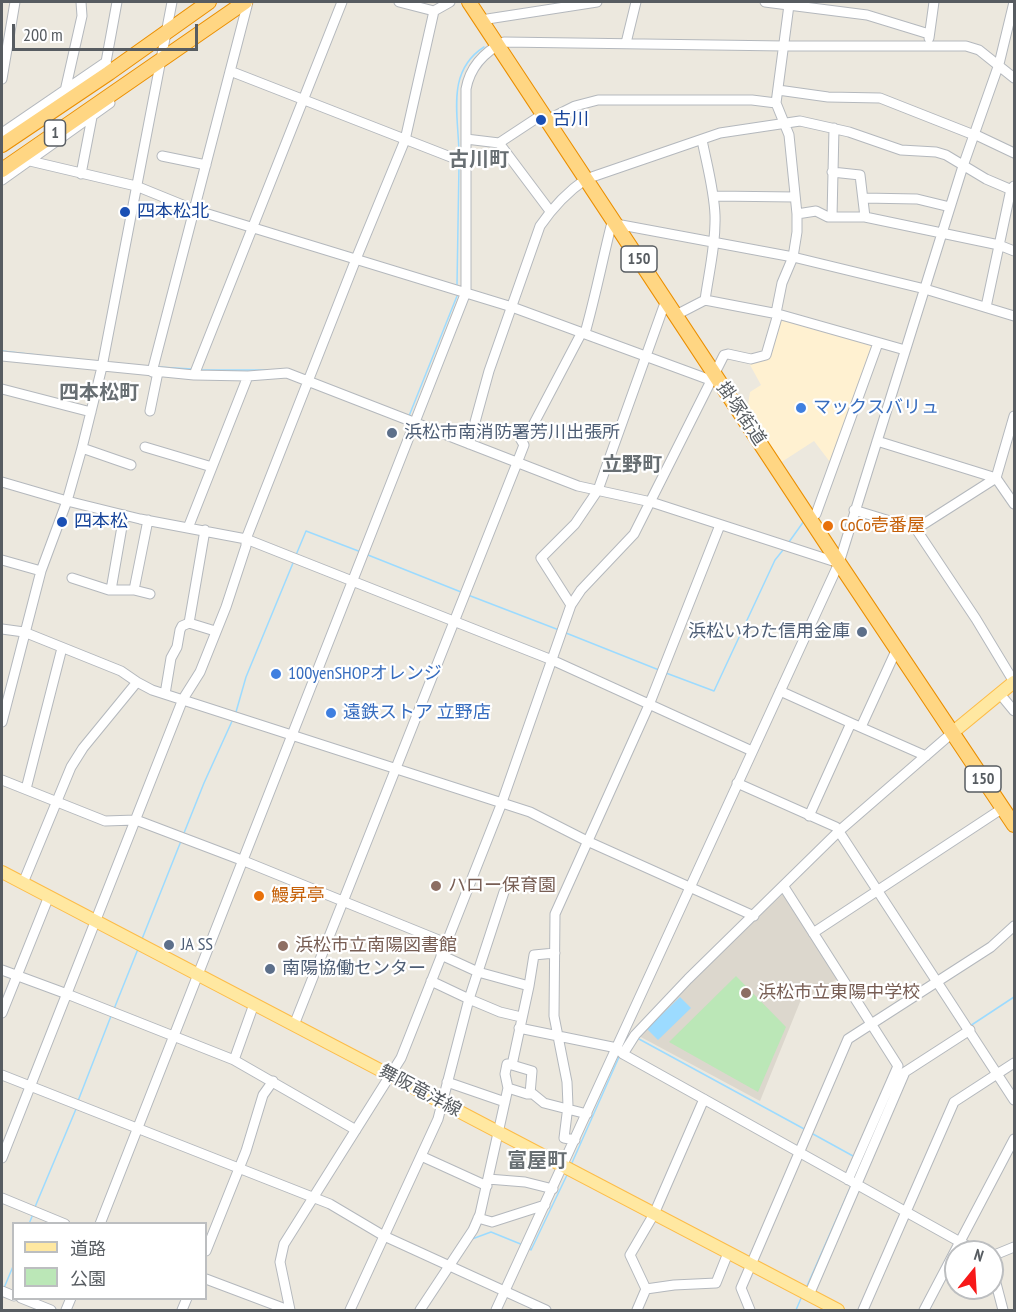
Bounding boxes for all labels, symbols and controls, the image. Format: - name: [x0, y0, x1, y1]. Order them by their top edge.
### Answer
- scale bar: [15, 12, 201, 50]
- text: 200 m: [23, 23, 63, 46]
- place label: 古川: [553, 109, 589, 131]
- marker: 古川: [534, 113, 548, 127]
- road number: 1: [44, 120, 66, 146]
- district label: 古川町: [449, 148, 509, 172]
- place label: 四本松北: [137, 201, 209, 223]
- marker: 四本松北: [118, 205, 132, 219]
- road number: 150: [621, 246, 657, 272]
- street label: 掛塚街道: [712, 378, 770, 450]
- district label: 四本松町: [59, 381, 139, 405]
- place label: マックスバリュ: [813, 397, 939, 419]
- marker: マックスバリュ: [794, 401, 808, 415]
- place label: 浜松市南消防署芳川出張所: [404, 422, 620, 444]
- marker: 浜松市南消防署芳川出張所: [385, 426, 399, 440]
- district label: 立野町: [602, 453, 662, 477]
- place label: 四本松: [74, 511, 128, 533]
- marker: 四本松: [55, 515, 69, 529]
- place label: CoCo壱番屋: [840, 515, 925, 537]
- marker: CoCo壱番屋: [821, 519, 835, 533]
- place label: 浜松いわた信用金庫: [688, 621, 850, 643]
- marker: 浜松いわた信用金庫: [855, 625, 869, 639]
- place label: 100yenSHOPオレンジ: [288, 663, 442, 685]
- marker: 100yenSHOPオレンジ: [269, 667, 283, 681]
- place label: 遠鉄ストア 立野店: [343, 702, 491, 724]
- marker: 遠鉄ストア 立野店: [324, 706, 338, 720]
- road number: 150: [965, 766, 1001, 792]
- place label: ハロー保育園: [448, 875, 556, 897]
- marker: ハロー保育園: [429, 879, 443, 893]
- place label: 鰻昇亭: [271, 885, 325, 907]
- marker: 鰻昇亭: [252, 889, 266, 903]
- place label: JA SS: [181, 934, 213, 956]
- place label: 浜松市立南陽図書館: [295, 935, 457, 957]
- marker: JA SS: [162, 938, 176, 952]
- marker: 浜松市立南陽図書館: [276, 939, 290, 953]
- place label: 南陽協働センター: [282, 958, 426, 980]
- marker: 南陽協働センター: [263, 962, 277, 976]
- place label: 浜松市立東陽中学校: [758, 982, 920, 1004]
- marker: 浜松市立東陽中学校: [739, 986, 753, 1000]
- street label: 舞阪竜洋線: [375, 1060, 465, 1122]
- district label: 富屋町: [507, 1149, 567, 1173]
- legend: [12, 1222, 207, 1300]
- text: 道路: [70, 1237, 106, 1260]
- north arrow: [944, 1240, 1004, 1300]
- text: N: [972, 1244, 986, 1266]
- text: 公園: [70, 1267, 106, 1290]

